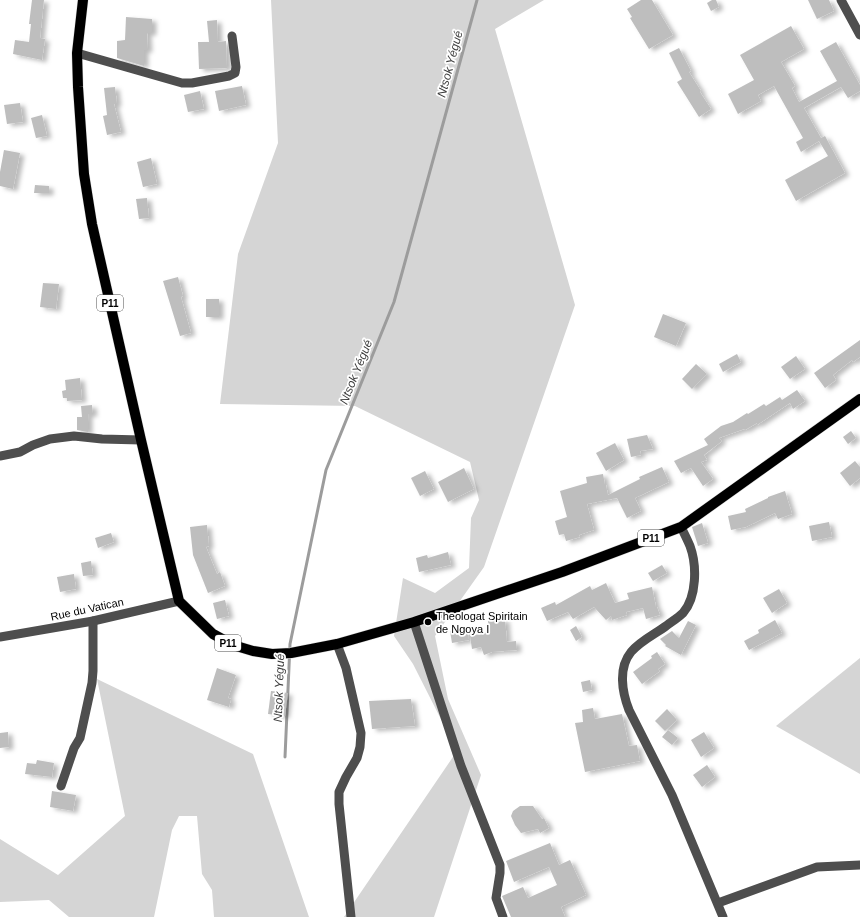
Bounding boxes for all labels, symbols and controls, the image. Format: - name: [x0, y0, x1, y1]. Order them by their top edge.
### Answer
- water label: Ntsok Yégué: [434, 29, 466, 99]
- road number: P11: [97, 295, 123, 311]
- water label: Ntsok Yégué: [337, 337, 375, 406]
- road number: P11: [638, 530, 664, 546]
- street label: Rue du Vatican: [49, 595, 125, 623]
- place label: Theologat Spiritain de Ngoya I: [436, 610, 528, 635]
- marker: Theologat Spiritain de Ngoya I: [423, 617, 433, 627]
- road number: P11: [215, 635, 241, 651]
- water label: Ntsok Yégué: [271, 653, 287, 722]

